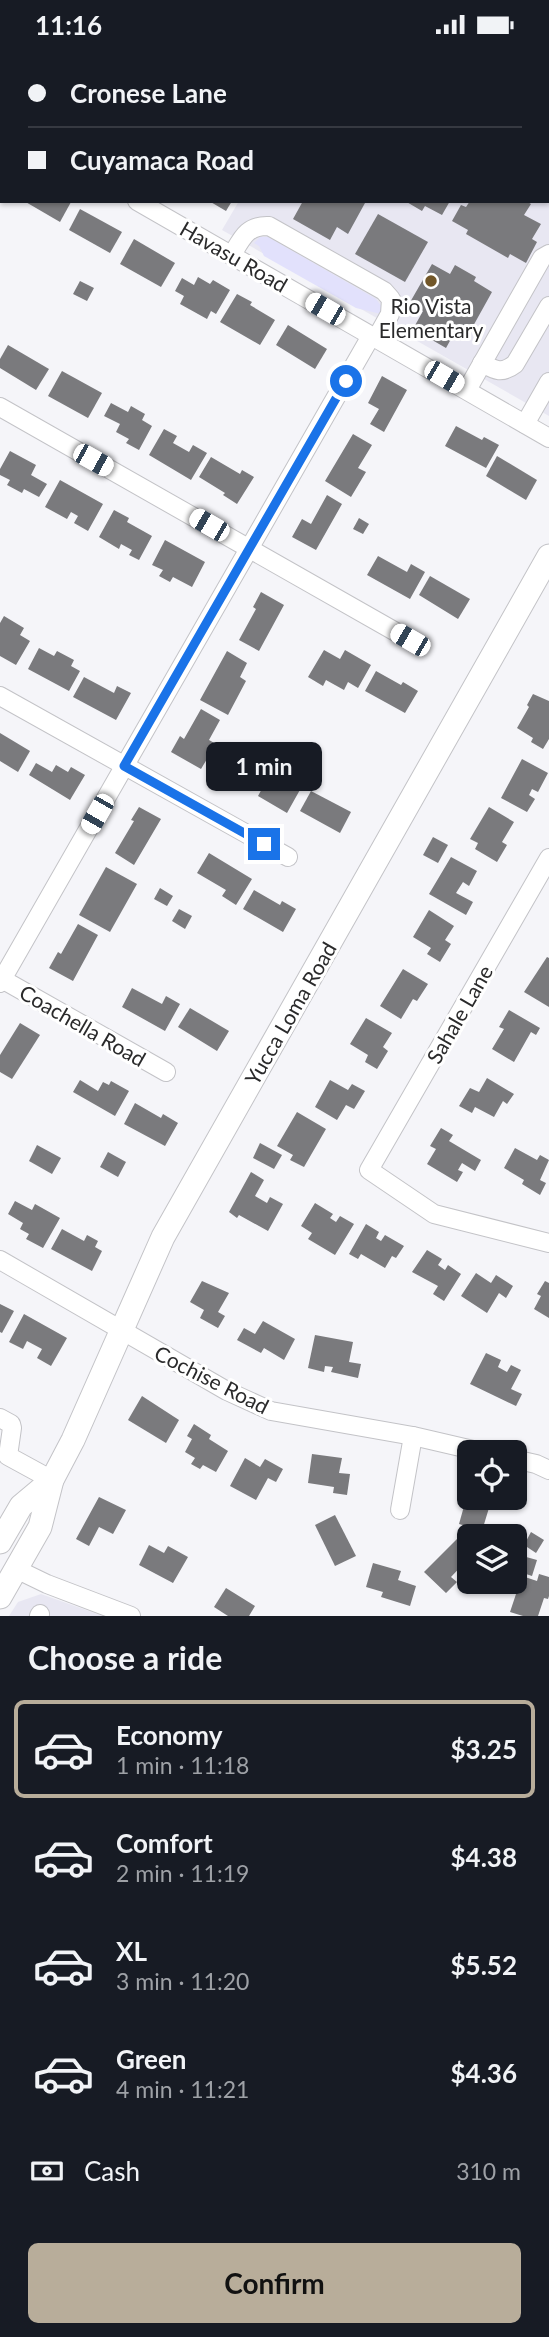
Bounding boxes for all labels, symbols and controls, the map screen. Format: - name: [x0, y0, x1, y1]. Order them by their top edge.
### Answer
- text: 11:16: [35, 9, 102, 41]
- text: Cronese Lane: [70, 77, 227, 109]
- text: Cuyamaca Road: [70, 144, 254, 176]
- street label: Havasu Road: [176, 215, 292, 297]
- marker: Rio Vista Elementary: [423, 273, 439, 289]
- car: [302, 289, 349, 329]
- place label: Rio Vista Elementary: [379, 293, 483, 342]
- car: [421, 357, 468, 397]
- route start: [330, 365, 362, 397]
- car: [70, 441, 117, 479]
- car: [186, 505, 233, 545]
- car: [387, 620, 434, 660]
- callout: 1 min: [206, 743, 322, 791]
- text: 1 min: [235, 752, 293, 780]
- car: [78, 791, 117, 837]
- route end: [248, 828, 280, 860]
- street label: Yucca Loma Road: [239, 937, 341, 1089]
- street label: Sahale Lane: [421, 960, 497, 1068]
- street label: Coachella Road: [16, 979, 150, 1071]
- street label: Cochise Road: [151, 1340, 273, 1418]
- map controls: [457, 1440, 527, 1594]
- button: locate: [457, 1440, 527, 1510]
- button: layers: [457, 1524, 527, 1594]
- text: Choose a ride: [28, 1638, 222, 1677]
- icon: car: [32, 1718, 95, 1781]
- text: Economy: [116, 1719, 222, 1751]
- text: $3.25: [451, 1733, 517, 1765]
- text: 1 min · 11:18: [116, 1751, 249, 1779]
- icon: car: [32, 1826, 95, 1889]
- text: Comfort: [116, 1827, 213, 1859]
- text: $4.38: [451, 1841, 517, 1873]
- text: 2 min · 11:19: [116, 1859, 249, 1887]
- icon: car: [32, 1934, 95, 1997]
- text: XL: [116, 1935, 147, 1967]
- text: $5.52: [451, 1949, 517, 1981]
- text: 3 min · 11:20: [116, 1967, 249, 1995]
- icon: car: [32, 2042, 95, 2105]
- text: Green: [116, 2043, 186, 2075]
- text: $4.36: [451, 2057, 517, 2089]
- text: 4 min · 11:21: [116, 2075, 249, 2103]
- icon: cash: [28, 2152, 66, 2190]
- text: Cash: [84, 2155, 140, 2187]
- text: 310 m: [456, 2157, 521, 2185]
- button: Confirm: [28, 2243, 521, 2323]

